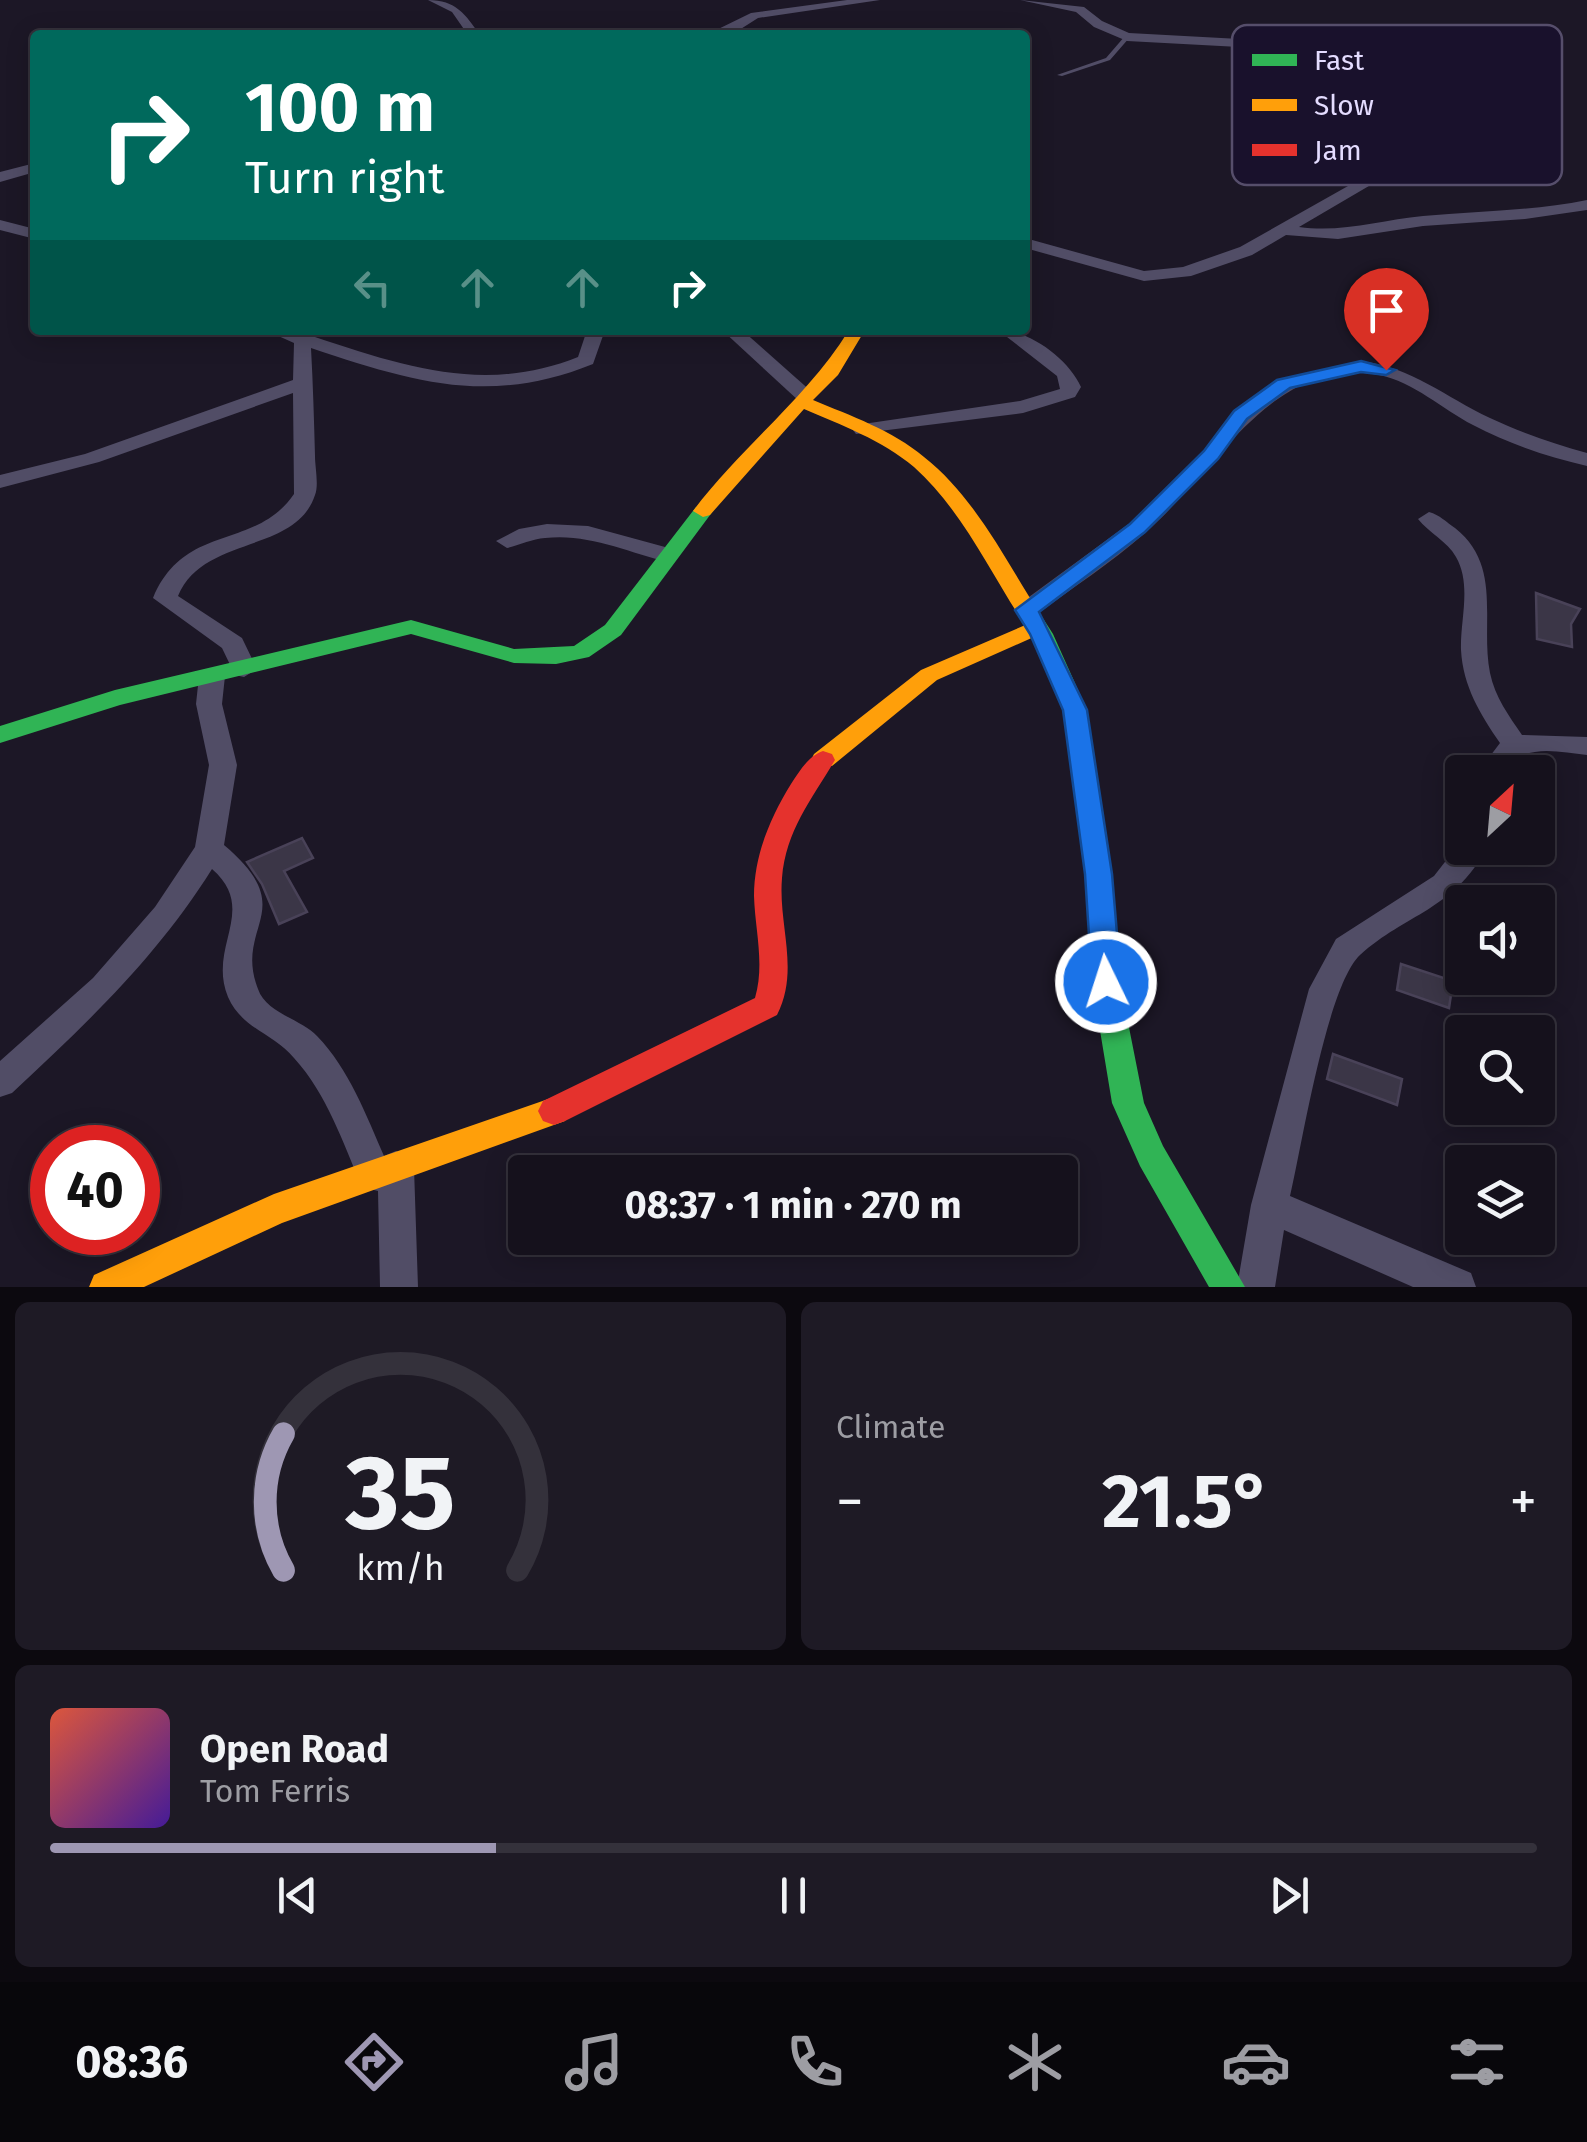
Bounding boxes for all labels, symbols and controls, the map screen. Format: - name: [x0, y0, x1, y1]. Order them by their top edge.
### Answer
- legend: [1232, 25, 1562, 185]
- text: Fast: [1314, 44, 1365, 77]
- text: 100 m: [245, 66, 435, 150]
- icon: right: [80, 70, 210, 200]
- text: Slow: [1314, 89, 1374, 122]
- text: Jam: [1314, 134, 1362, 167]
- text: Turn right: [245, 151, 444, 205]
- icon: left: [345, 260, 400, 315]
- icon: ahead: [450, 260, 505, 315]
- icon: ahead: [555, 260, 610, 315]
- icon: right: [660, 260, 715, 315]
- pin: [1344, 268, 1429, 371]
- icon: arrive: [1359, 283, 1414, 338]
- north arrow: [1445, 755, 1555, 865]
- map controls: [1445, 755, 1555, 1255]
- button: sound: [1445, 885, 1555, 995]
- position arrow: [1054, 930, 1158, 1034]
- button: search: [1445, 1015, 1555, 1125]
- speed limit sign: 40: [30, 1125, 160, 1255]
- button: layers: [1445, 1145, 1555, 1255]
- text: 08:37 · 1 min · 270 m: [624, 1182, 962, 1228]
- text: Climate: [836, 1408, 945, 1446]
- text: 35: [345, 1431, 455, 1556]
- text: 21.5°: [1102, 1457, 1271, 1547]
- text: −: [836, 1469, 864, 1535]
- text: +: [1510, 1469, 1537, 1535]
- text: km/h: [356, 1547, 445, 1589]
- text: Open Road: [200, 1726, 389, 1772]
- text: Tom Ferris: [200, 1772, 350, 1810]
- icon: previous: [270, 1868, 325, 1923]
- icon: pause: [766, 1868, 821, 1923]
- icon: next: [1262, 1868, 1317, 1923]
- icon: directions: [339, 2027, 409, 2097]
- icon: music: [559, 2027, 629, 2097]
- icon: phone: [780, 2027, 850, 2097]
- icon: climate: [1000, 2027, 1070, 2097]
- icon: car: [1221, 2027, 1291, 2097]
- icon: filters: [1442, 2027, 1512, 2097]
- text: 08:36: [75, 2035, 188, 2089]

